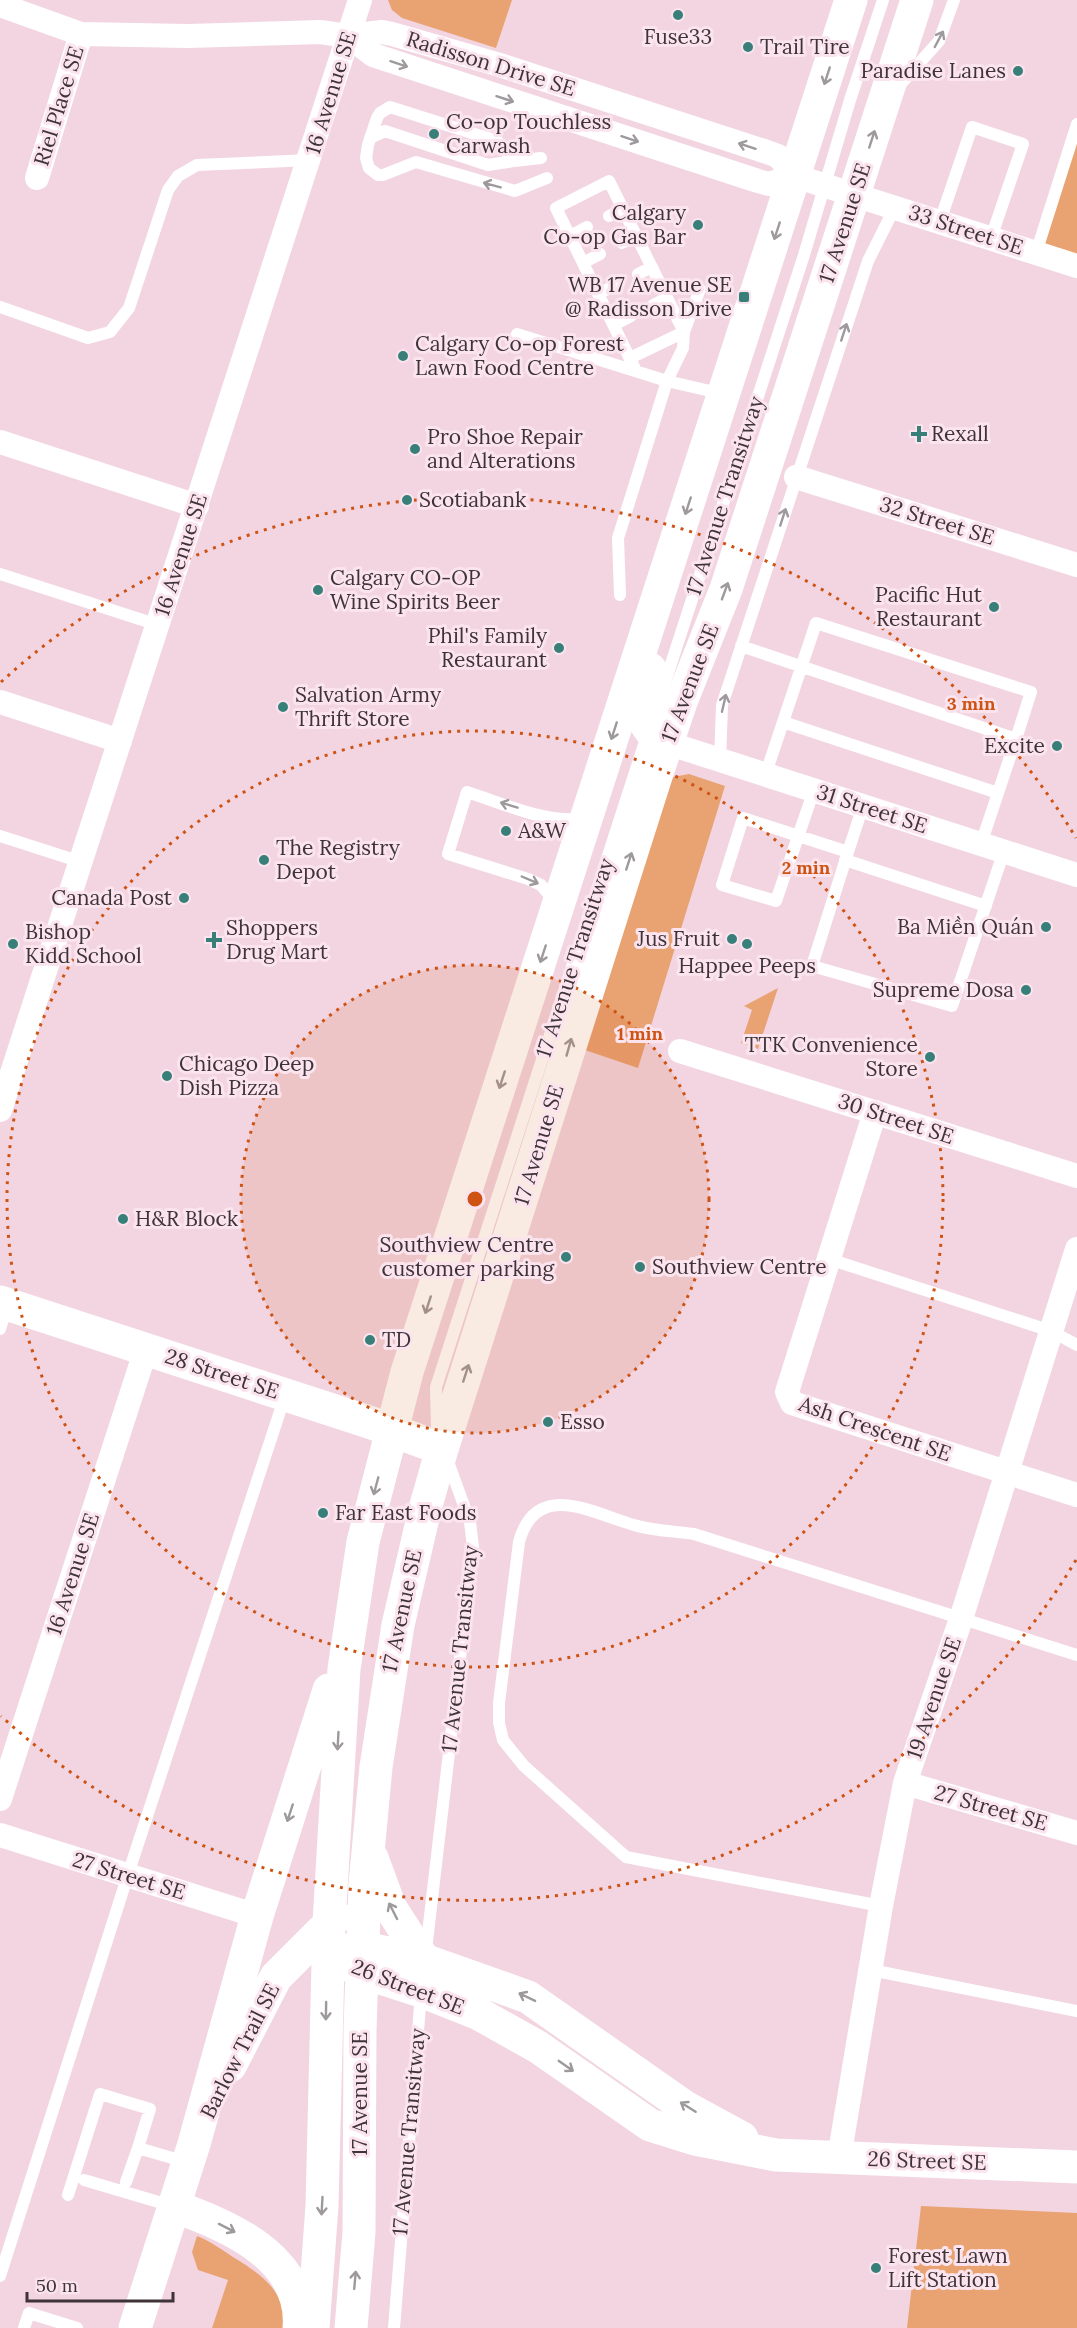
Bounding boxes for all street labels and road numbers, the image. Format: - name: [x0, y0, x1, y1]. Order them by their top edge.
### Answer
- street label: Radisson Drive SE: [403, 25, 579, 102]
- street label: 16 Avenue SE: [299, 28, 362, 158]
- street label: Riel Place SE: [28, 43, 90, 169]
- street label: 17 Avenue SE: [812, 159, 877, 286]
- street label: 33 Street SE: [905, 198, 1027, 261]
- street label: 17 Avenue Transitway: [680, 393, 770, 599]
- street label: 16 Avenue SE: [148, 490, 213, 619]
- street label: 32 Street SE: [877, 490, 998, 551]
- street label: 17 Avenue SE: [655, 620, 724, 746]
- street label: 31 Street SE: [813, 778, 931, 839]
- street label: 17 Avenue Transitway: [530, 855, 620, 1061]
- street label: 17 Avenue SE: [507, 1081, 570, 1208]
- street label: 30 Street SE: [835, 1087, 958, 1150]
- street label: 28 Street SE: [162, 1342, 283, 1405]
- street label: Ash Crescent SE: [794, 1390, 955, 1467]
- street label: 16 Avenue SE: [40, 1509, 105, 1638]
- street label: 17 Avenue Transitway: [435, 1544, 484, 1754]
- street label: 17 Avenue SE: [375, 1547, 428, 1675]
- street label: 19 Avenue SE: [900, 1633, 967, 1762]
- street label: 27 Street SE: [931, 1778, 1051, 1837]
- street label: 27 Street SE: [69, 1846, 189, 1905]
- street label: 26 Street SE: [348, 1953, 469, 2020]
- street label: Barlow Trail SE: [194, 1979, 285, 2123]
- street label: 17 Avenue Transitway: [386, 2027, 431, 2237]
- street label: 17 Avenue SE: [346, 2032, 373, 2156]
- street label: 26 Street SE: [867, 2145, 987, 2176]

